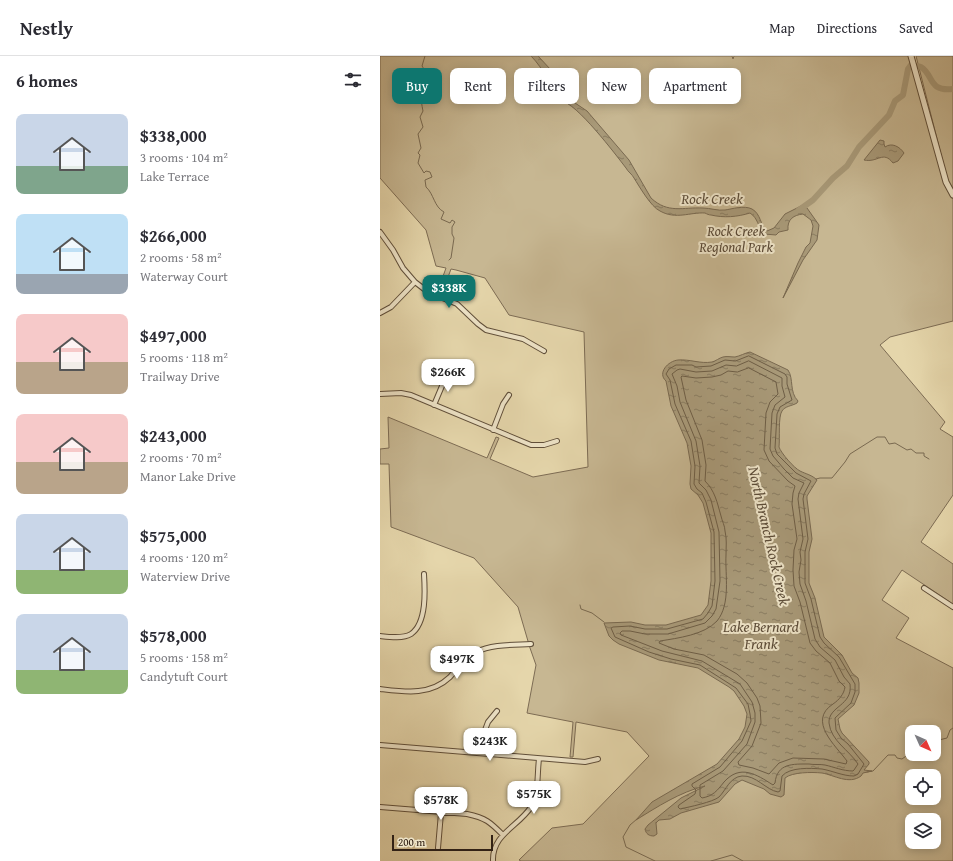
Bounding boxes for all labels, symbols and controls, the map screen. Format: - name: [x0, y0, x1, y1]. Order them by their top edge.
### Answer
- text: Nestly: [20, 14, 73, 42]
- text: Map: [769, 18, 795, 38]
- text: Directions: [817, 18, 877, 38]
- text: Saved: [899, 18, 933, 38]
- text: 6 homes: [16, 68, 78, 93]
- chip: Buy: [392, 68, 442, 104]
- chip: Rent: [450, 68, 506, 104]
- chip: Filters: [514, 68, 579, 104]
- chip: New: [587, 68, 641, 104]
- chip: Apartment: [649, 68, 741, 104]
- icon: filters: [342, 69, 364, 91]
- text: $338,000: [140, 123, 206, 148]
- icon: home: [48, 130, 96, 178]
- text: 3 rooms · 104 m²: [140, 148, 228, 167]
- text: Lake Terrace: [140, 167, 209, 186]
- water label: Rock Creek: [680, 188, 743, 209]
- park label: Rock Creek Regional Park: [698, 221, 773, 257]
- text: $266,000: [140, 223, 206, 248]
- icon: home: [48, 230, 96, 278]
- text: 2 rooms · 58 m²: [140, 248, 222, 267]
- text: Waterway Court: [140, 267, 228, 286]
- pin: $338K: [421, 275, 477, 309]
- text: $338K: [431, 278, 467, 297]
- text: $497,000: [140, 323, 206, 348]
- icon: home: [48, 330, 96, 378]
- text: 5 rooms · 118 m²: [140, 348, 228, 367]
- pin: $266K: [420, 359, 476, 393]
- text: $266K: [430, 362, 466, 381]
- text: Trailway Drive: [140, 367, 220, 386]
- text: $243,000: [140, 423, 206, 448]
- icon: home: [48, 430, 96, 478]
- text: 2 rooms · 70 m²: [140, 448, 222, 467]
- water label: North Branch Rock Creek: [743, 464, 796, 608]
- text: Manor Lake Drive: [140, 467, 236, 486]
- text: $575,000: [140, 523, 206, 548]
- icon: home: [48, 530, 96, 578]
- text: 4 rooms · 120 m²: [140, 548, 228, 567]
- text: Waterview Drive: [140, 567, 230, 586]
- water label: Lake Bernard Frank: [722, 616, 799, 654]
- text: $578,000: [140, 623, 206, 648]
- icon: home: [48, 630, 96, 678]
- pin: $497K: [429, 646, 485, 680]
- text: 5 rooms · 158 m²: [140, 648, 228, 667]
- text: $497K: [439, 649, 475, 668]
- text: Candytuft Court: [140, 667, 228, 686]
- north arrow: [905, 725, 941, 761]
- map controls: [905, 725, 941, 849]
- pin: $243K: [462, 728, 518, 762]
- text: $243K: [472, 731, 508, 750]
- button: locate: [905, 769, 941, 805]
- pin: $575K: [506, 781, 562, 815]
- text: $575K: [516, 784, 552, 803]
- pin: $578K: [413, 787, 469, 821]
- text: $578K: [423, 790, 459, 809]
- button: layers: [905, 813, 941, 849]
- scale bar: [392, 833, 493, 852]
- text: 200 m: [398, 834, 425, 850]

